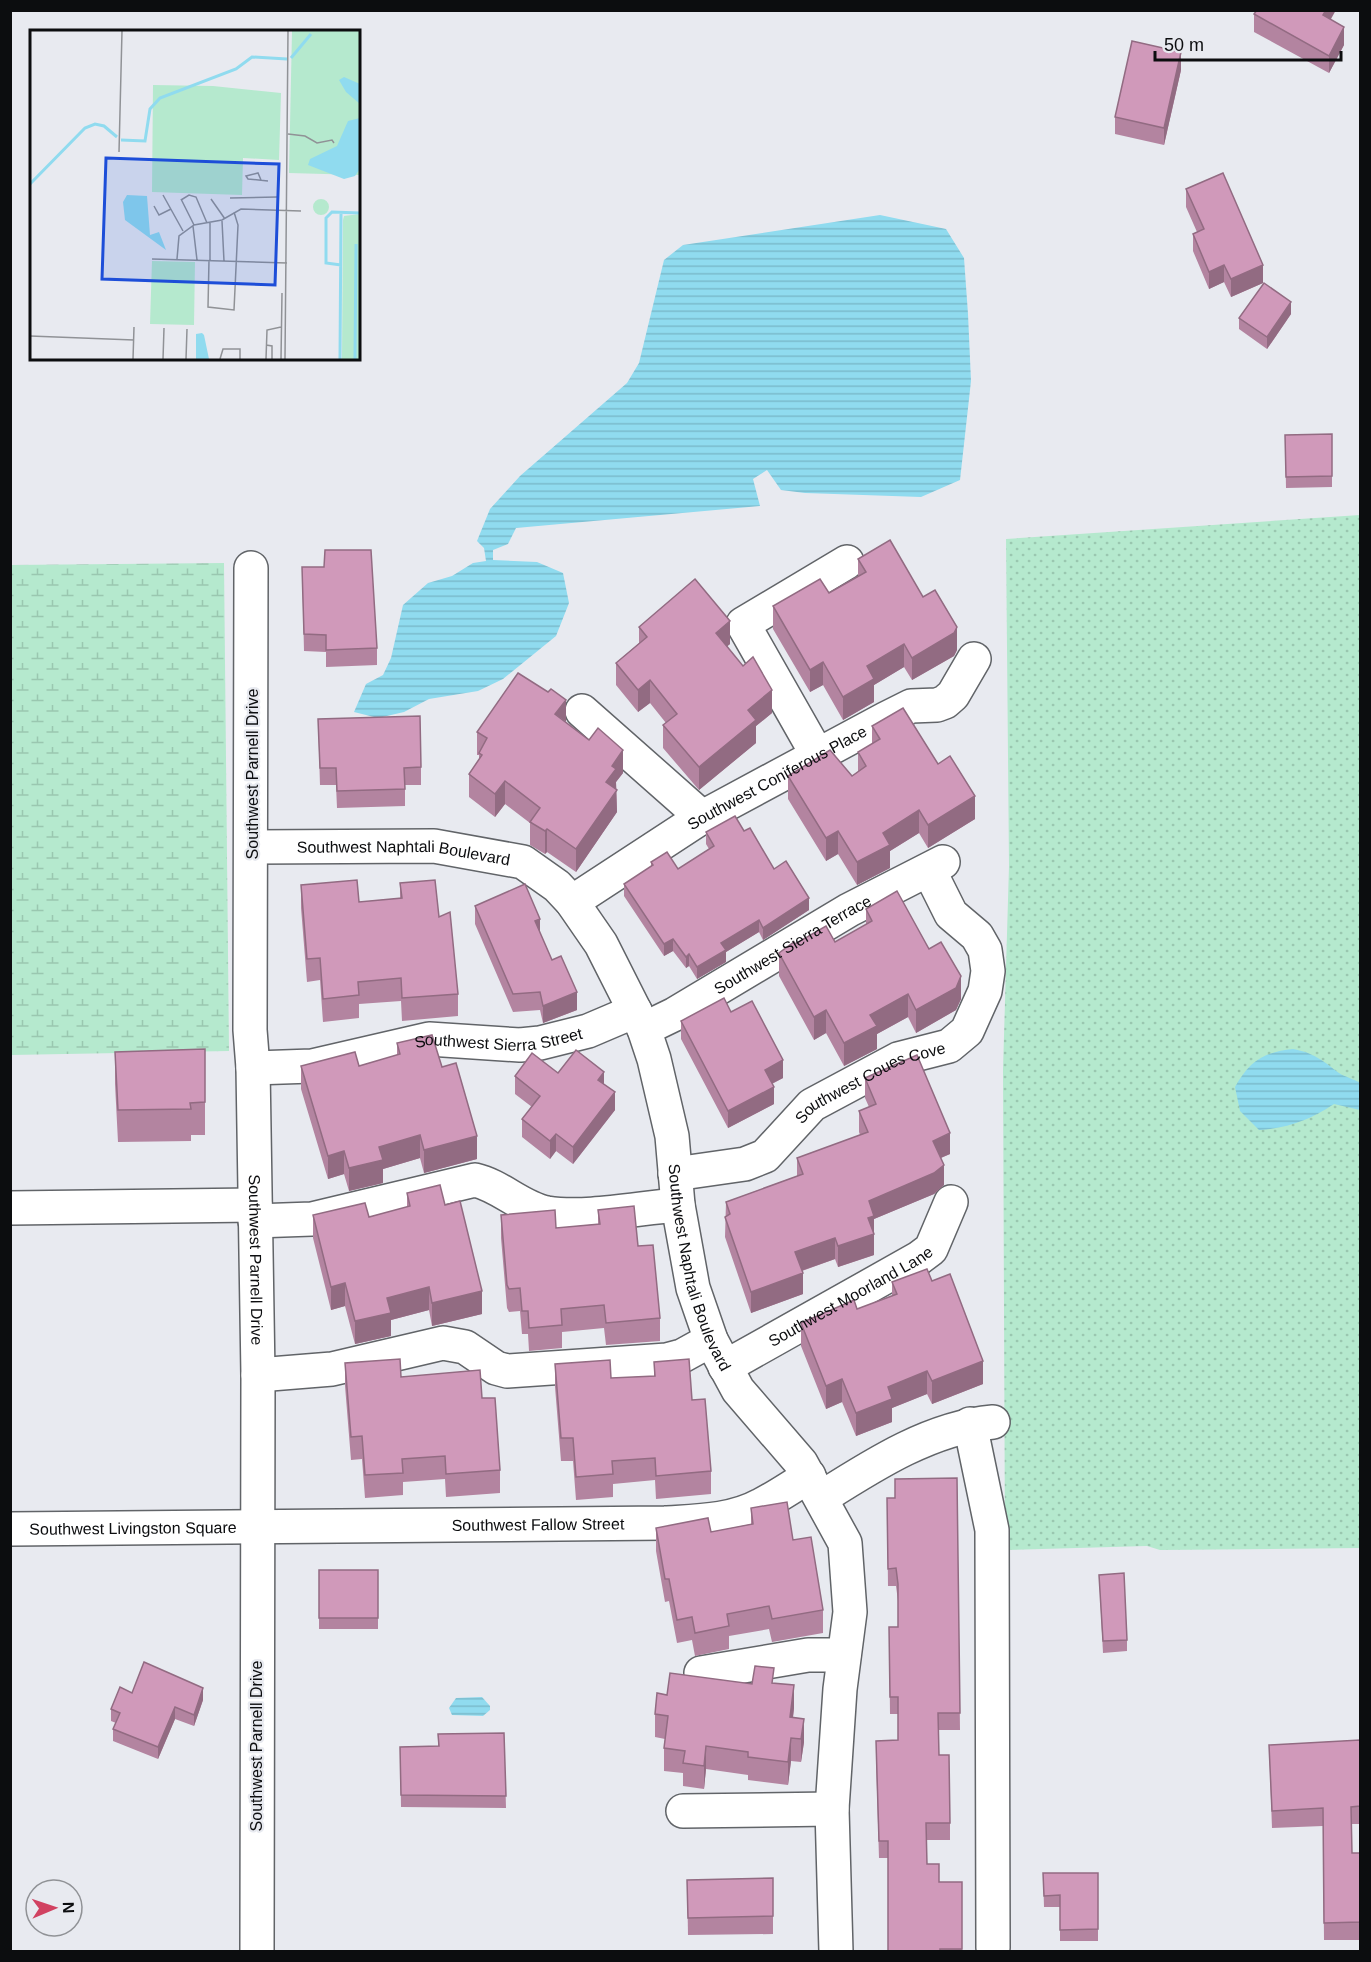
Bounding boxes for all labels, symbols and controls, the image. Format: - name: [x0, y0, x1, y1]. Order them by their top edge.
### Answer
- scale bar: [1155, 24, 1341, 62]
- inset map: [30, 30, 360, 360]
- text: 50 m: [1164, 35, 1204, 55]
- street label: Southwest Parnell Drive: [244, 689, 261, 859]
- street label: Southwest Coniferous Place: [684, 722, 870, 833]
- street label: Southwest Naphtali Boulevard: [297, 838, 511, 869]
- street label: Southwest Sierra Terrace: [711, 892, 874, 998]
- street label: Southwest Sierra Street: [413, 1025, 585, 1054]
- street label: Southwest Coues Cove: [792, 1039, 947, 1127]
- street label: Southwest Naphtali Boulevard: [665, 1163, 734, 1374]
- street label: Southwest Parnell Drive: [246, 1174, 266, 1346]
- street label: Southwest Moorland Lane: [766, 1243, 936, 1350]
- street label: Southwest Fallow Street: [452, 1515, 625, 1534]
- street label: Southwest Livingston Square: [29, 1519, 237, 1538]
- street label: Southwest Parnell Drive: [248, 1661, 265, 1831]
- north arrow: [24, 1878, 84, 1938]
- text: N: [60, 1901, 77, 1914]

